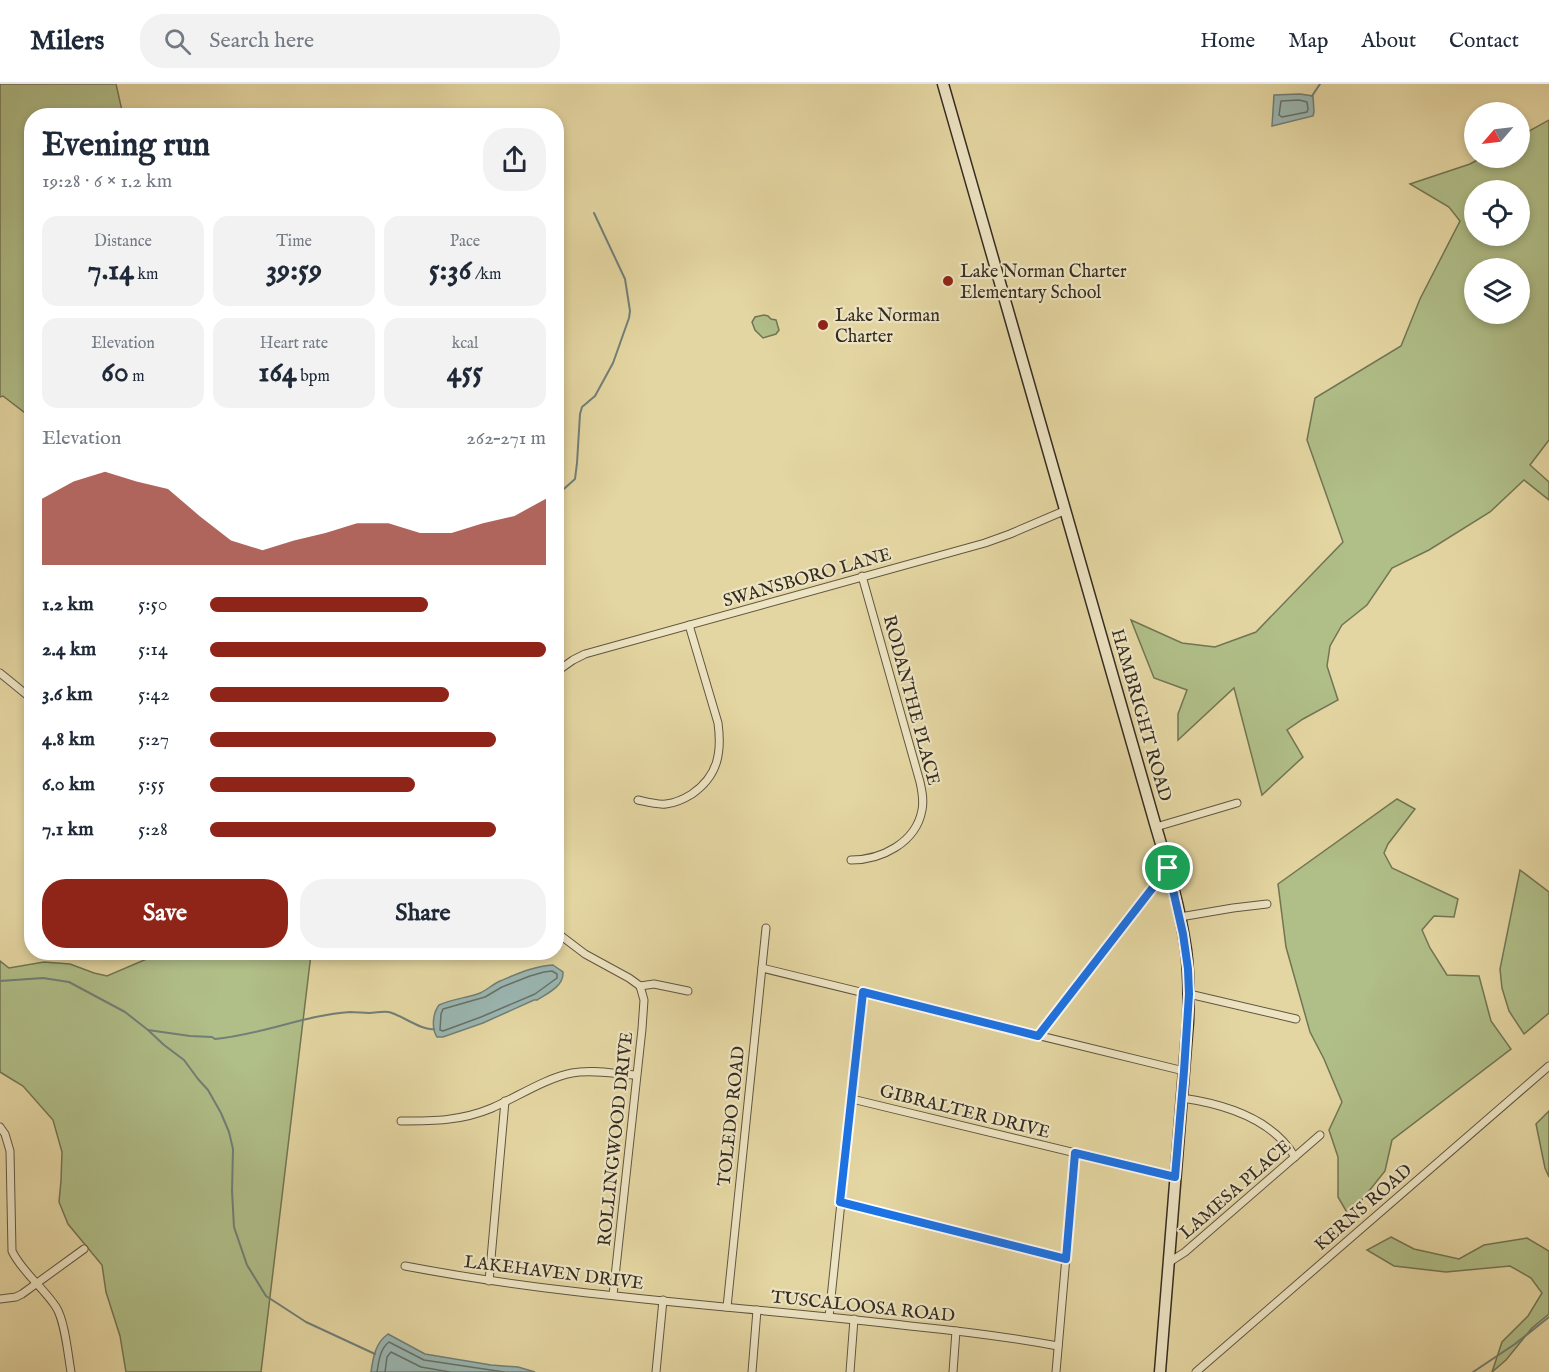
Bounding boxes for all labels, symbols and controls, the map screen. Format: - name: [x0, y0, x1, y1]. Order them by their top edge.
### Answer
- search box: [140, 14, 560, 68]
- text: Milers: [30, 24, 104, 59]
- icon: search: [161, 25, 194, 58]
- text: Search here: [209, 27, 314, 55]
- text: Home: [1200, 28, 1255, 55]
- text: Map: [1288, 28, 1328, 55]
- text: About: [1361, 28, 1416, 55]
- text: Contact: [1449, 28, 1519, 55]
- north arrow: [1464, 102, 1530, 168]
- map controls: [1464, 102, 1530, 324]
- text: Evening run: [42, 125, 210, 167]
- button: share: [483, 128, 546, 191]
- text: 19:28 · 6 × 1.2 km: [42, 169, 172, 194]
- button: locate: [1464, 180, 1530, 246]
- text: Distance: [94, 232, 152, 252]
- text: Time: [276, 232, 312, 252]
- text: Pace: [450, 232, 480, 252]
- text: 7.14: [88, 252, 134, 290]
- text: 39:59: [266, 252, 322, 290]
- text: 5:36: [429, 252, 471, 290]
- button: layers: [1464, 258, 1530, 324]
- place label: Lake Norman Charter Elementary School: [960, 261, 1127, 305]
- text: km: [134, 265, 158, 285]
- text: /km: [471, 265, 501, 285]
- marker: Lake Norman Charter Elementary School: [941, 274, 955, 288]
- place label: Lake Norman Charter: [835, 305, 940, 349]
- marker: Lake Norman Charter: [816, 318, 830, 332]
- text: Elevation: [91, 334, 155, 354]
- text: Heart rate: [260, 334, 328, 354]
- text: kcal: [452, 334, 478, 354]
- text: 60: [101, 354, 129, 392]
- text: 164: [258, 354, 297, 392]
- text: 455: [447, 354, 483, 392]
- text: m: [129, 367, 145, 387]
- text: bpm: [297, 367, 330, 387]
- text: Elevation: [42, 426, 121, 451]
- text: 262–271 m: [466, 426, 546, 451]
- street label: SWANSBORO LANE: [721, 543, 894, 613]
- text: 1.2 km: [42, 592, 94, 617]
- text: 5:50: [138, 592, 168, 617]
- street label: RODANTHE PLACE: [877, 613, 944, 788]
- street label: HAMBRIGHT ROAD: [1105, 626, 1176, 804]
- text: 2.4 km: [42, 637, 96, 662]
- text: 5:14: [138, 637, 168, 662]
- text: 3.6 km: [42, 682, 93, 707]
- text: 5:42: [138, 682, 170, 707]
- text: 4.8 km: [42, 727, 95, 752]
- text: 5:27: [138, 727, 169, 752]
- text: 6.0 km: [42, 772, 95, 797]
- text: 5:55: [138, 772, 165, 797]
- text: 7.1 km: [42, 817, 94, 842]
- text: 5:28: [138, 817, 168, 842]
- pin: [1142, 842, 1193, 893]
- icon: arrive: [1151, 851, 1184, 884]
- button: Save: [42, 879, 288, 948]
- button: Share: [300, 879, 546, 948]
- street label: ROLLINGWOOD DRIVE: [594, 1031, 639, 1248]
- street label: TOLEDO ROAD: [714, 1045, 751, 1187]
- street label: GIBRALTER DRIVE: [877, 1080, 1052, 1145]
- street label: LAMESA PLACE: [1176, 1135, 1296, 1245]
- street label: KERNS ROAD: [1310, 1159, 1418, 1257]
- street label: LAKEHAVEN DRIVE: [463, 1251, 645, 1296]
- street label: TUSCALOOSA ROAD: [770, 1286, 956, 1329]

